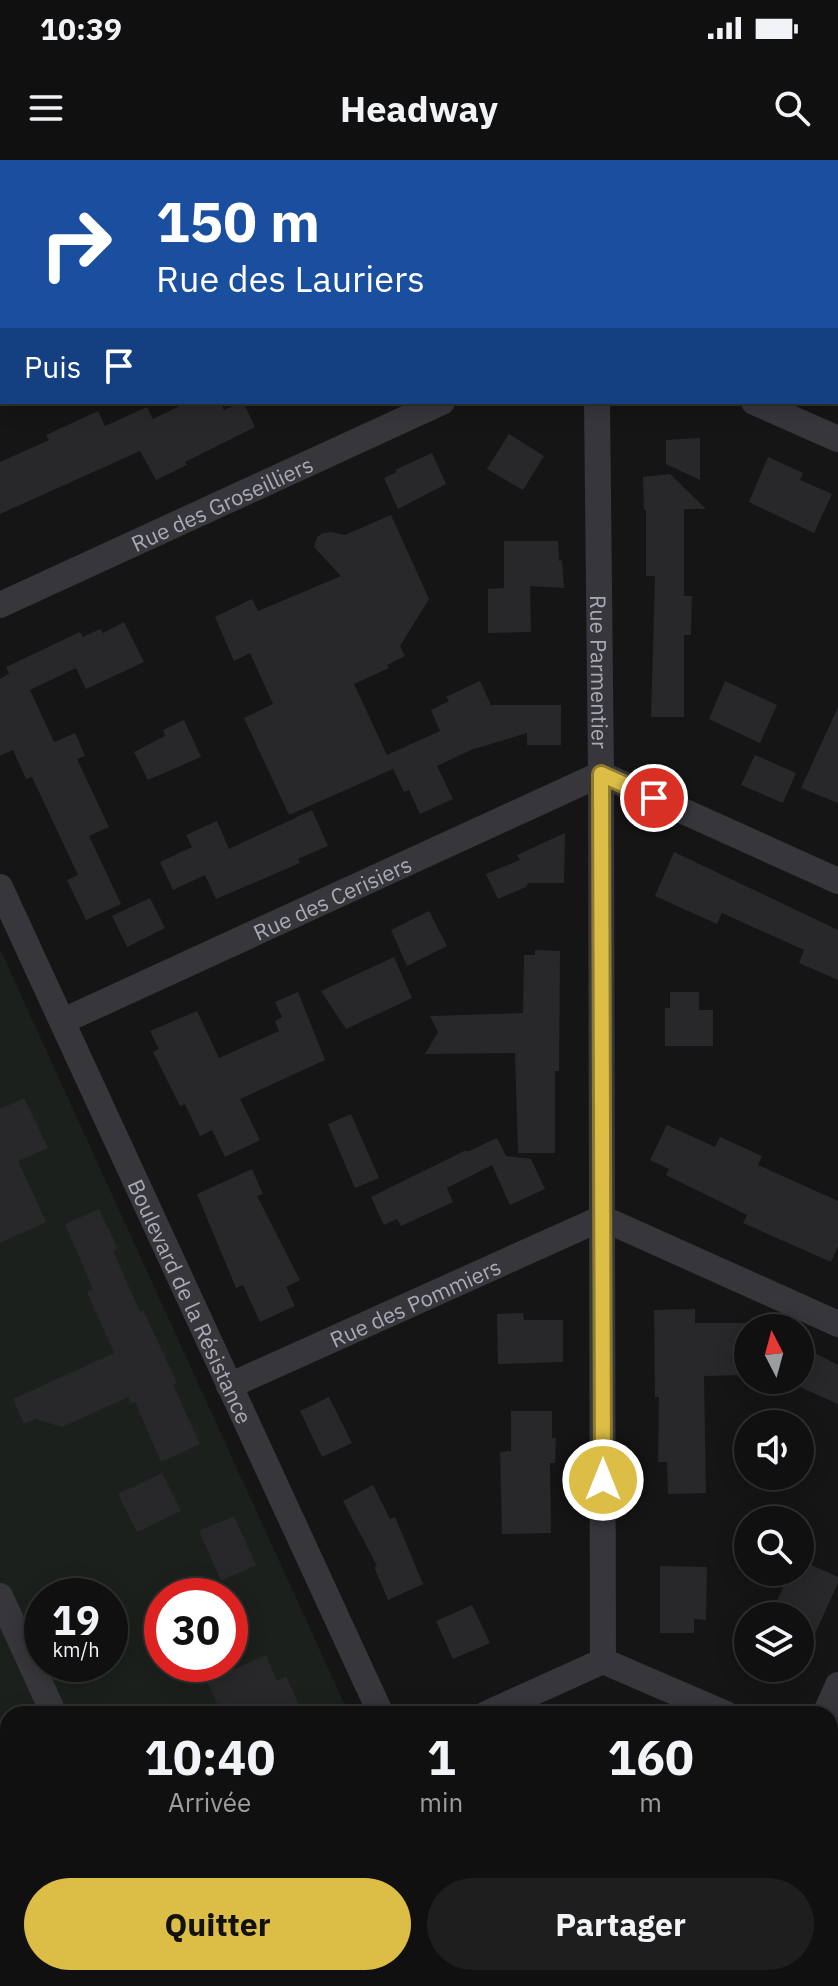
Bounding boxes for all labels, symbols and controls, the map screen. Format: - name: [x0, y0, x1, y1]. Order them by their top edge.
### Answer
- text: 10:39: [40, 9, 122, 48]
- text: Headway: [340, 85, 498, 132]
- icon: menu: [24, 86, 68, 130]
- icon: search: [770, 86, 814, 130]
- text: 150 m: [156, 185, 320, 257]
- icon: right: [24, 192, 128, 296]
- text: Rue des Lauriers: [156, 255, 425, 302]
- icon: arrive: [97, 344, 141, 388]
- text: Puis: [24, 347, 81, 386]
- street label: Rue des Groseilliers: [126, 449, 317, 557]
- street label: Rue Parmentier: [585, 595, 615, 749]
- pin: [620, 764, 688, 832]
- icon: arrive: [632, 776, 676, 820]
- street label: Rue des Cerisiers: [248, 849, 416, 946]
- street label: Boulevard de la Résistance: [122, 1174, 260, 1428]
- street label: Rue des Pommiers: [325, 1251, 505, 1353]
- north arrow: [734, 1314, 814, 1394]
- map controls: [734, 1314, 814, 1682]
- button: sound: [734, 1410, 814, 1490]
- position arrow: [561, 1438, 645, 1522]
- button: search: [734, 1506, 814, 1586]
- speed limit sign: 30: [144, 1578, 248, 1682]
- text: 19: [52, 1594, 100, 1646]
- button: layers: [734, 1602, 814, 1682]
- text: km/h: [52, 1636, 100, 1663]
- text: 10:40: [144, 1726, 275, 1788]
- text: 1: [427, 1726, 456, 1788]
- text: 160: [607, 1726, 694, 1788]
- text: Arrivée: [168, 1785, 251, 1819]
- text: min: [419, 1785, 463, 1819]
- text: m: [639, 1785, 662, 1819]
- button: Quitter: [24, 1878, 411, 1970]
- button: Partager: [427, 1878, 814, 1970]

